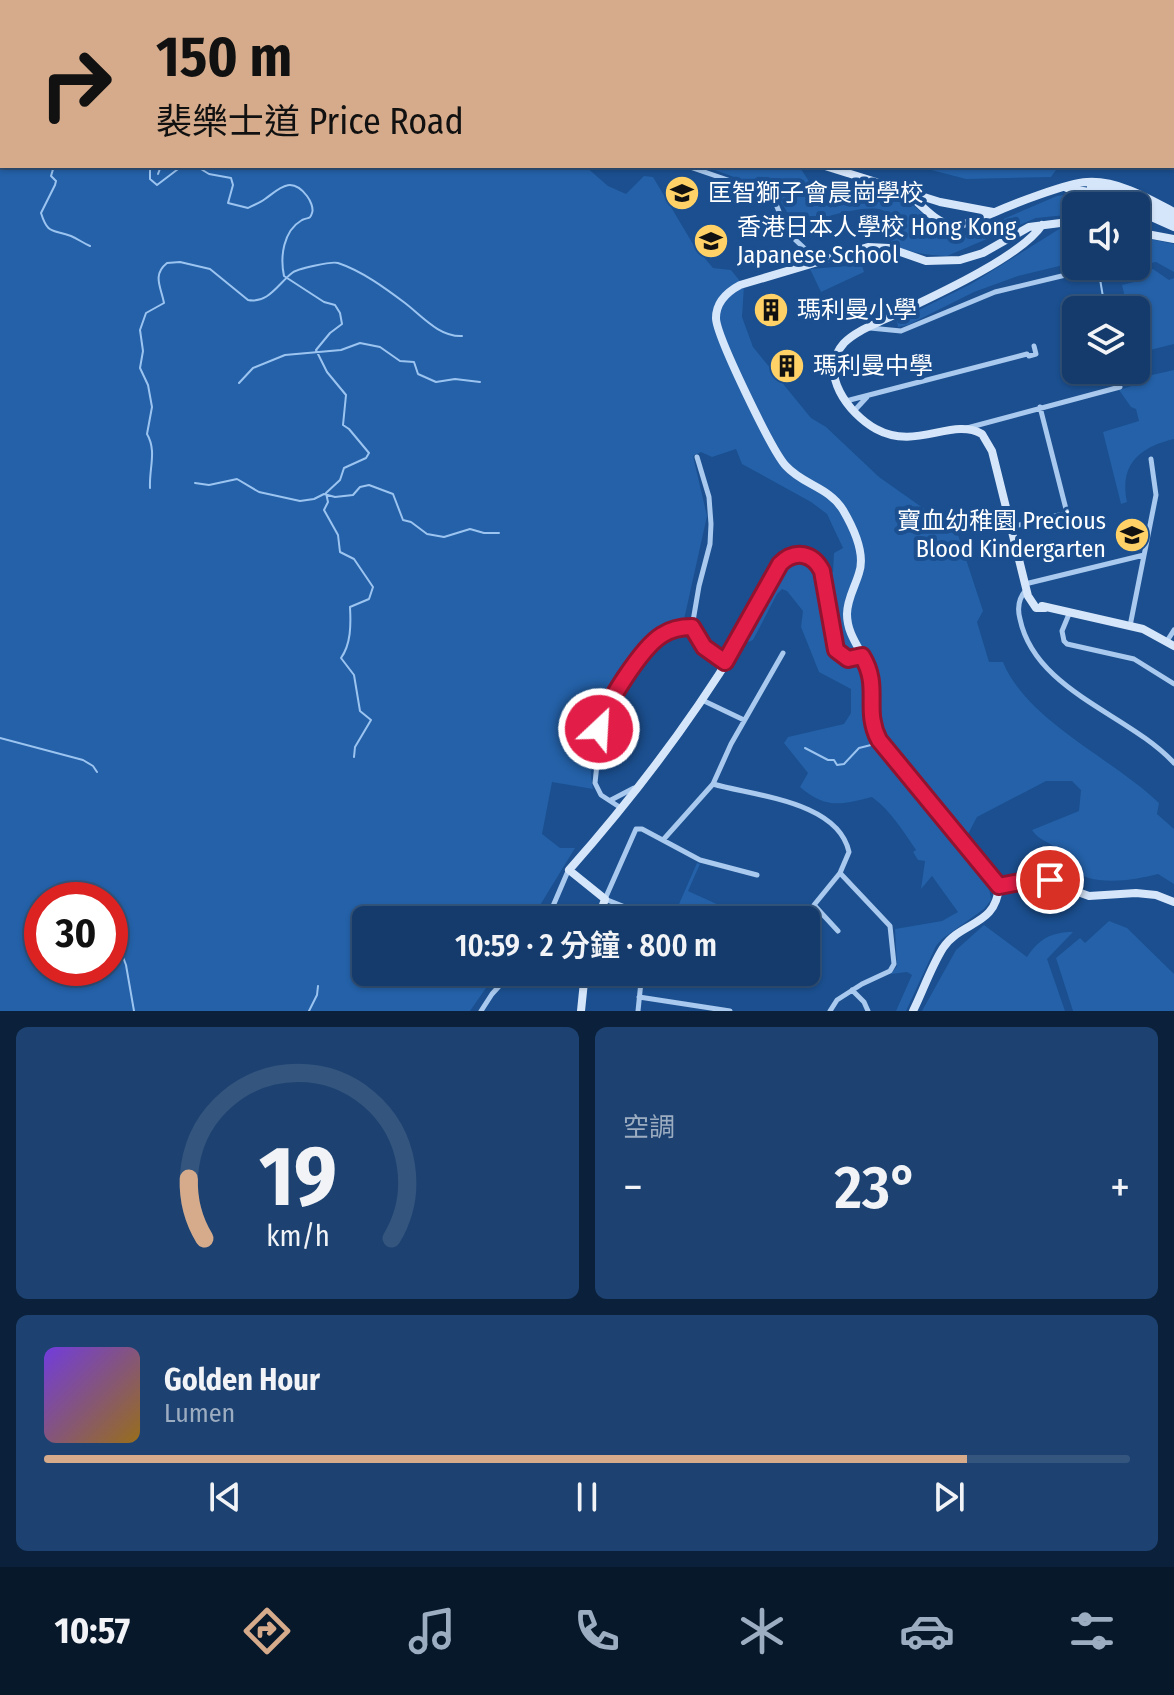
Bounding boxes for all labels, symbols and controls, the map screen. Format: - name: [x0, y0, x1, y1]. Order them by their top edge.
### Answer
- text: 150 m: [156, 24, 292, 91]
- icon: right: [24, 32, 128, 136]
- text: 裴樂士道 Price Road: [156, 100, 464, 144]
- school or university icon: 匡智獅子會晨崗學校: [663, 174, 701, 212]
- place label: 匡智獅子會晨崗學校: [708, 179, 924, 207]
- map controls: [1062, 192, 1150, 384]
- button: sound: [1062, 192, 1150, 280]
- place label: 香港日本人學校 Hong Kong Japanese School: [737, 213, 1017, 269]
- school or university icon: 香港日本人學校 Hong Kong Japanese School: [692, 222, 730, 260]
- building icon: 瑪利曼小學: [752, 291, 790, 329]
- place label: 瑪利曼小學: [797, 296, 917, 324]
- button: layers: [1062, 296, 1150, 384]
- building icon: 瑪利曼中學: [768, 347, 806, 385]
- place label: 瑪利曼中學: [813, 352, 933, 380]
- place label: 寶血幼稚園 Precious Blood Kindergarten: [897, 507, 1106, 563]
- school or university icon: 寶血幼稚園 Precious Blood Kindergarten: [1113, 516, 1151, 554]
- position arrow: [557, 687, 641, 771]
- pin: [1016, 846, 1084, 914]
- icon: arrive: [1028, 858, 1072, 902]
- speed limit sign: 30: [24, 882, 128, 986]
- text: 10:59 · 2 分鐘 · 800 m: [455, 928, 717, 964]
- text: 空調: [623, 1112, 675, 1143]
- text: 19: [258, 1127, 337, 1227]
- text: 23°: [835, 1152, 918, 1224]
- text: −: [623, 1161, 643, 1214]
- text: +: [1110, 1161, 1130, 1214]
- text: km/h: [266, 1219, 329, 1254]
- text: Golden Hour: [164, 1362, 320, 1398]
- text: Lumen: [164, 1398, 235, 1429]
- icon: previous: [203, 1475, 247, 1519]
- icon: pause: [565, 1475, 609, 1519]
- icon: next: [927, 1475, 971, 1519]
- icon: directions: [239, 1603, 295, 1659]
- icon: music: [404, 1603, 460, 1659]
- icon: phone: [569, 1603, 625, 1659]
- icon: climate: [734, 1603, 790, 1659]
- icon: car: [899, 1603, 955, 1659]
- icon: filters: [1064, 1603, 1120, 1659]
- text: 10:57: [54, 1609, 130, 1653]

